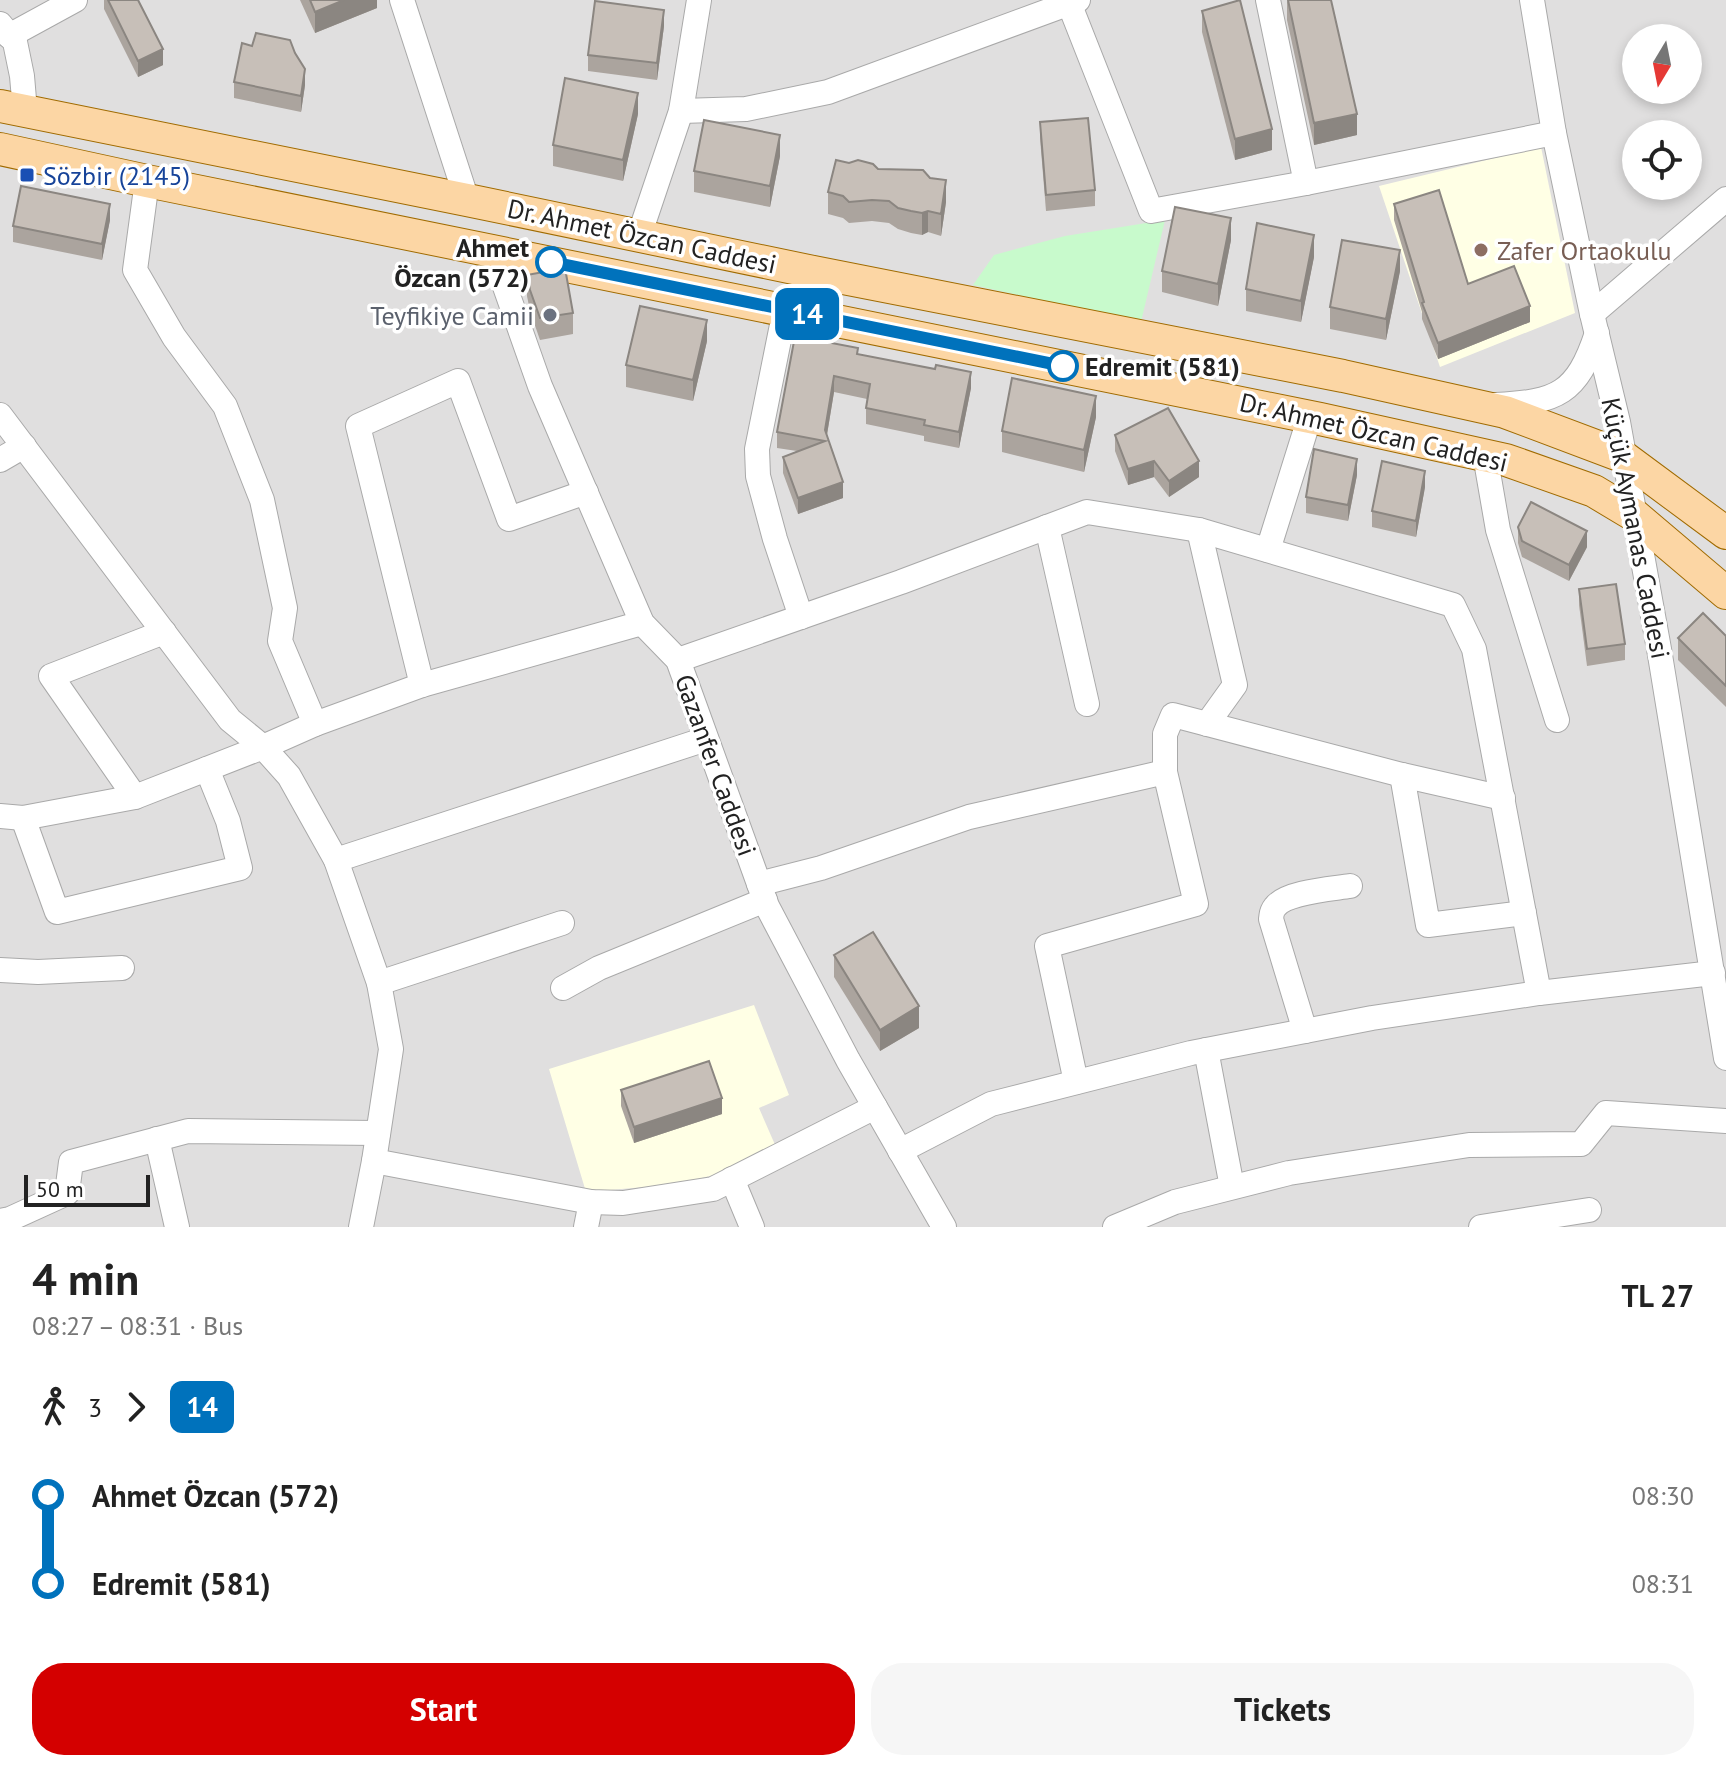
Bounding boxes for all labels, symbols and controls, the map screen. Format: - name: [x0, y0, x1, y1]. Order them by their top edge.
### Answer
- north arrow: [1622, 24, 1702, 104]
- map controls: [1622, 24, 1702, 200]
- button: locate: [1622, 120, 1702, 200]
- place label: Sözbir (2145): [43, 159, 190, 192]
- marker: Sözbir (2145): [18, 166, 36, 184]
- street label: Dr. Ahmet Özcan Caddesi: [505, 191, 779, 281]
- place label: Ahmet Özcan (572): [394, 231, 529, 294]
- place label: Zafer Ortaokulu: [1497, 234, 1672, 267]
- marker: Zafer Ortaokulu: [1472, 241, 1490, 259]
- marker: Ahmet Özcan (572): [536, 247, 566, 277]
- line badge: 14: [771, 288, 843, 340]
- text: 14: [791, 295, 823, 332]
- place label: Teyfikiye Camii: [370, 299, 534, 332]
- marker: Teyfikiye Camii: [541, 306, 559, 324]
- place label: Edremit (581): [1085, 350, 1240, 383]
- marker: Edremit (581): [1048, 351, 1078, 381]
- street label: Dr. Ahmet Özcan Caddesi: [1237, 385, 1511, 479]
- street label: Küçük Aymanas Caddesi: [1594, 395, 1678, 661]
- street label: Gazanfer Caddesi: [668, 670, 764, 860]
- scale bar: [24, 1171, 150, 1207]
- text: 50 m: [36, 1175, 84, 1203]
- text: 4 min: [32, 1250, 139, 1307]
- text: TL 27: [1621, 1276, 1694, 1315]
- text: 08:27 – 08:31 · Bus: [32, 1309, 243, 1342]
- icon: walk: [32, 1385, 76, 1429]
- icon: forward: [114, 1385, 158, 1429]
- text: 14: [186, 1388, 218, 1425]
- text: 3: [88, 1391, 102, 1424]
- text: Ahmet Özcan (572): [92, 1476, 339, 1515]
- text: 08:30: [1632, 1479, 1694, 1512]
- text: Edremit (581): [92, 1564, 271, 1603]
- text: 08:31: [1632, 1567, 1694, 1600]
- button: Start: [32, 1663, 855, 1755]
- button: Tickets: [871, 1663, 1694, 1755]

